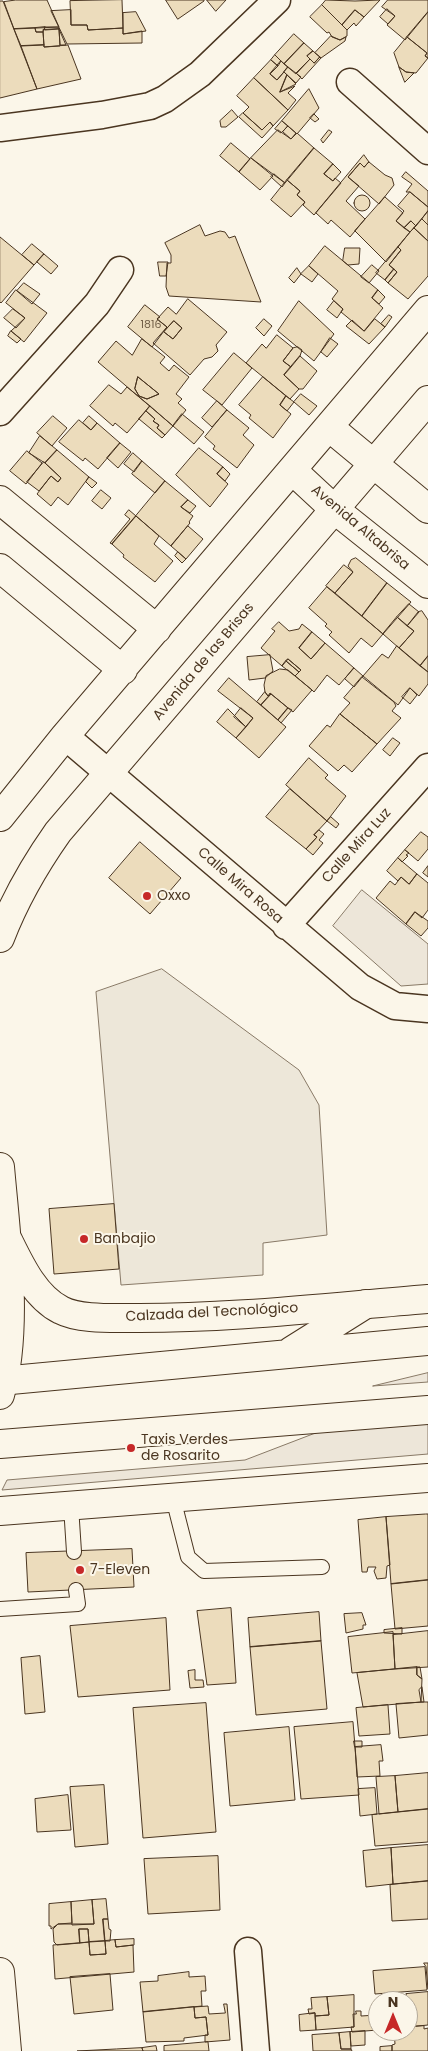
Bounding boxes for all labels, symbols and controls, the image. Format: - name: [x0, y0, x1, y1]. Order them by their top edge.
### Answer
- house number: 1816: [141, 318, 161, 332]
- street label: Avenida Altabrisa: [307, 482, 413, 574]
- street label: Avenida de las Brisas: [150, 600, 258, 724]
- street label: Calle Mira Luz: [319, 805, 395, 887]
- street label: Calle Mira Rosa: [194, 844, 286, 928]
- place label: Oxxo: [157, 888, 190, 904]
- marker: Oxxo: [141, 890, 153, 902]
- place label: Banbajio: [94, 1231, 156, 1247]
- marker: Banbajio: [78, 1233, 90, 1245]
- street label: Calzada del Tecnológico: [125, 1300, 299, 1326]
- place label: Taxis Verdes de Rosarito: [141, 1432, 228, 1464]
- marker: Taxis Verdes de Rosarito: [125, 1442, 137, 1454]
- place label: 7-Eleven: [90, 1562, 150, 1578]
- marker: 7-Eleven: [74, 1564, 86, 1576]
- north arrow: [368, 1991, 418, 2041]
- text: N: [388, 1992, 398, 2012]

